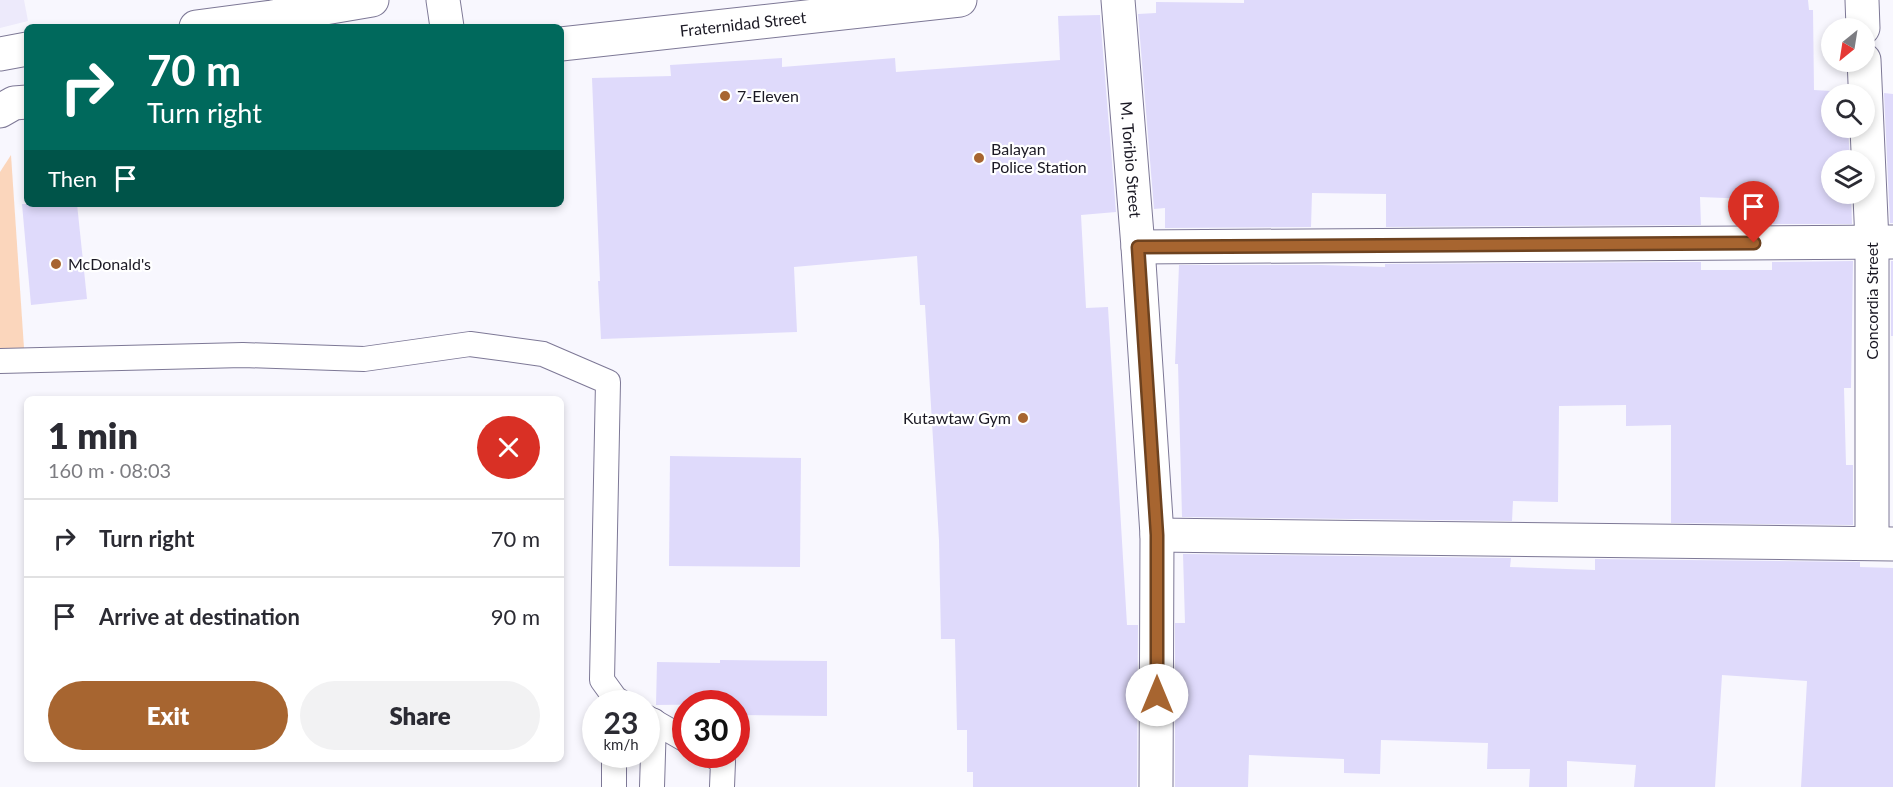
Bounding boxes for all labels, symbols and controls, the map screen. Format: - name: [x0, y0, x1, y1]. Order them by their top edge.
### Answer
- street label: Fraternidad Street: [679, 7, 807, 40]
- north arrow: [1821, 18, 1875, 72]
- map controls: [1821, 18, 1875, 204]
- text: 70 m: [147, 45, 241, 95]
- icon: right: [48, 48, 126, 126]
- button: search: [1821, 84, 1875, 138]
- place label: 7-Eleven: [737, 86, 799, 105]
- marker: 7-Eleven: [718, 89, 732, 103]
- text: Turn right: [147, 96, 262, 129]
- street label: M. Toribio Street: [1117, 101, 1146, 219]
- place label: Balayan Police Station: [991, 139, 1087, 176]
- button: layers: [1821, 150, 1875, 204]
- marker: Balayan Police Station: [972, 151, 986, 165]
- icon: arrive: [109, 162, 142, 195]
- text: Then: [48, 165, 97, 192]
- pin: [1728, 181, 1779, 243]
- icon: arrive: [1737, 190, 1770, 223]
- street label: Concordia Street: [1862, 242, 1881, 360]
- place label: McDonald's: [68, 254, 151, 273]
- marker: McDonald's: [49, 257, 63, 271]
- place label: Kutawtaw Gym: [903, 408, 1011, 427]
- marker: Kutawtaw Gym: [1016, 411, 1030, 425]
- text: 1 min: [48, 413, 138, 457]
- button: close: [477, 416, 540, 479]
- text: 160 m · 08:03: [48, 458, 171, 482]
- icon: right: [48, 522, 81, 555]
- text: Turn right: [99, 525, 194, 552]
- text: 70 m: [491, 525, 540, 552]
- icon: arrive: [48, 600, 81, 633]
- text: Arrive at destination: [99, 603, 300, 630]
- text: 90 m: [491, 603, 540, 630]
- position arrow: [1125, 663, 1189, 727]
- button: Exit: [48, 681, 288, 750]
- button: Share: [300, 681, 540, 750]
- speed limit sign: 30: [672, 690, 750, 768]
- text: 23: [604, 704, 638, 740]
- text: km/h: [603, 735, 639, 753]

